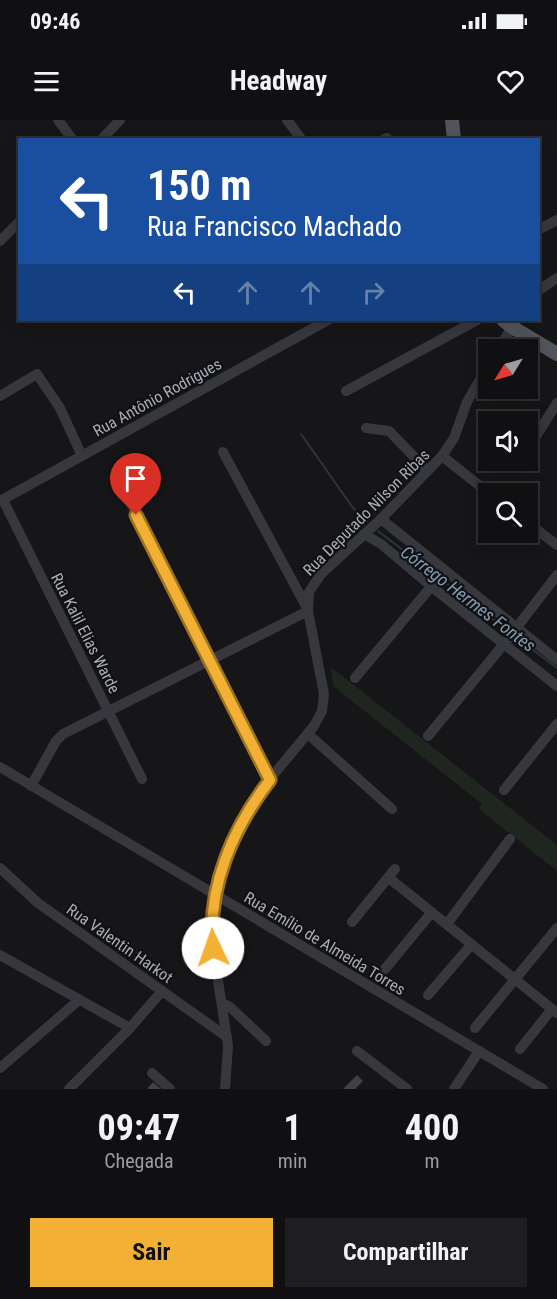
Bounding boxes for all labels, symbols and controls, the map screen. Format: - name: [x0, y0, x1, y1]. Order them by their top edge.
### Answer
- text: 09:46: [30, 9, 81, 34]
- icon: menu: [30, 65, 63, 98]
- text: Headway: [230, 65, 327, 97]
- icon: heart: [494, 65, 527, 98]
- text: 150 m: [147, 161, 252, 210]
- icon: left: [48, 162, 126, 240]
- text: Rua Francisco Machado: [147, 211, 402, 243]
- icon: left: [168, 276, 201, 309]
- icon: ahead: [231, 276, 264, 309]
- icon: ahead: [294, 276, 327, 309]
- icon: right: [357, 276, 390, 309]
- north arrow: [478, 339, 538, 399]
- map controls: [478, 339, 538, 543]
- street label: Rua Antônio Rodrigues: [90, 354, 225, 441]
- button: sound: [478, 411, 538, 471]
- street label: Rua Deputado Nilson Ribas: [299, 445, 433, 579]
- pin: [110, 453, 161, 515]
- icon: arrive: [119, 462, 152, 495]
- button: search: [478, 483, 538, 543]
- water label: Córrego Hermes Fontes: [397, 541, 540, 656]
- street label: Rua Kalil Elias Warde: [47, 570, 124, 696]
- street label: Rua Emílio de Almeida Torres: [241, 888, 409, 999]
- street label: Rua Valentin Harkot: [63, 900, 177, 987]
- position arrow: [181, 916, 245, 980]
- text: 09:47: [98, 1107, 180, 1149]
- text: 1: [283, 1107, 302, 1149]
- text: 400: [405, 1107, 459, 1149]
- text: Chegada: [104, 1149, 174, 1173]
- text: min: [278, 1149, 307, 1173]
- text: m: [425, 1149, 440, 1173]
- button: Sair: [30, 1218, 273, 1287]
- button: Compartilhar: [285, 1218, 527, 1287]

